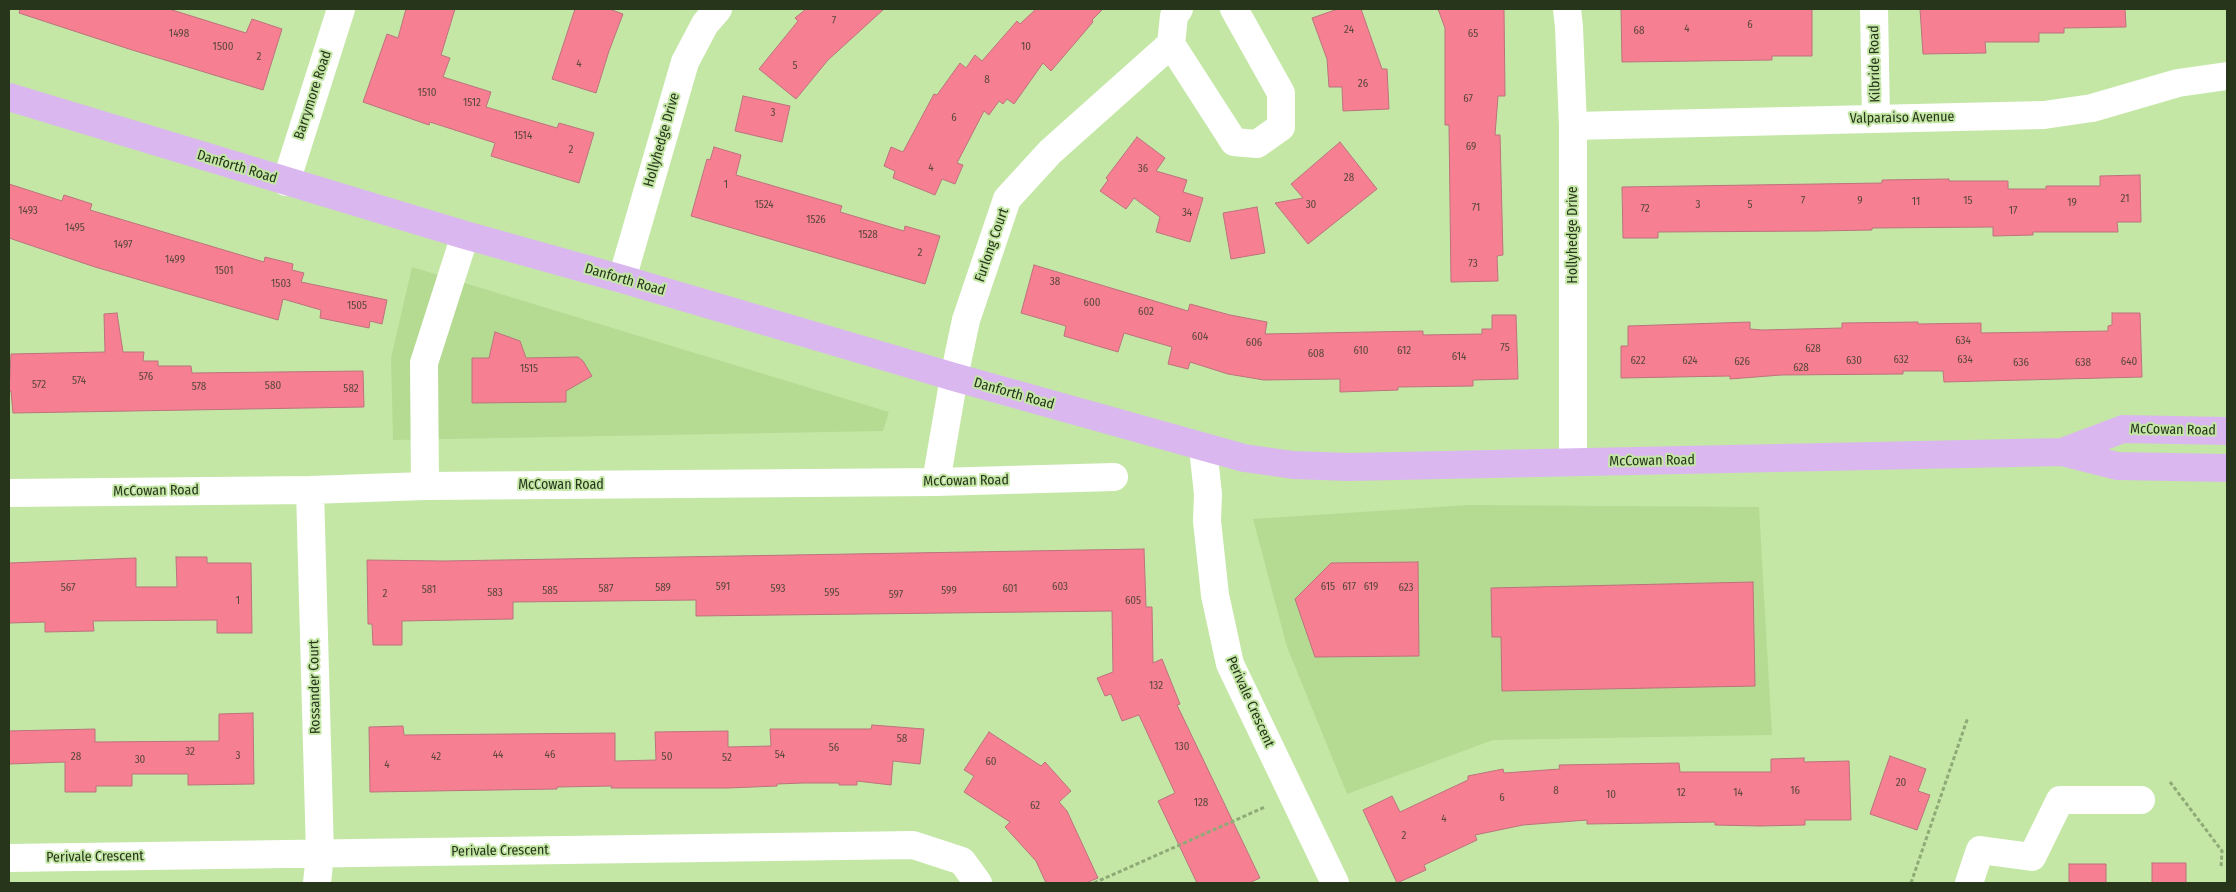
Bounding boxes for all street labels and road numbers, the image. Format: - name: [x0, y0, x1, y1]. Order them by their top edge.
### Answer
- street label: Kilbride Road: [1866, 25, 1884, 103]
- street label: Barrymore Road: [291, 48, 335, 142]
- street label: Hollyhedge Drive: [641, 91, 683, 189]
- street label: Valparaiso Avenue: [1850, 109, 1954, 127]
- street label: Danforth Road: [195, 147, 279, 187]
- street label: Hollyhedge Drive: [1565, 186, 1581, 284]
- street label: Furlong Court: [972, 206, 1012, 284]
- street label: Danforth Road: [583, 261, 667, 299]
- street label: Danforth Road: [972, 375, 1056, 413]
- street label: McCowan Road: [2130, 421, 2216, 439]
- street label: McCowan Road: [1609, 452, 1695, 470]
- street label: McCowan Road: [923, 472, 1009, 490]
- street label: McCowan Road: [518, 477, 604, 493]
- street label: McCowan Road: [113, 482, 199, 500]
- street label: Rossander Court: [306, 640, 324, 734]
- street label: Perivale Crescent: [1222, 654, 1278, 750]
- street label: Perivale Crescent: [451, 842, 549, 860]
- street label: Perivale Crescent: [46, 848, 144, 866]

